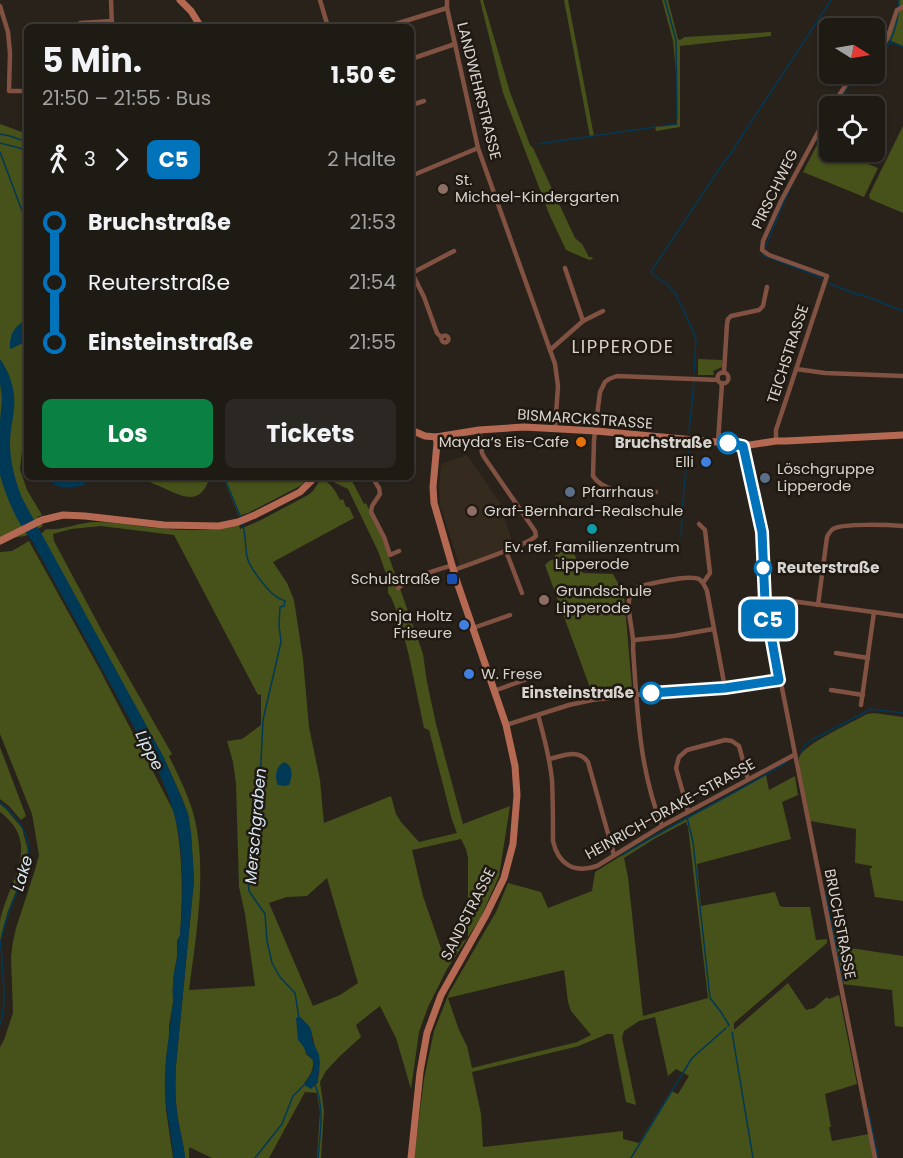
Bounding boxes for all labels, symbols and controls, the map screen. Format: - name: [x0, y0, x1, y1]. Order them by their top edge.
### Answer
- north arrow: [819, 18, 885, 84]
- map controls: [819, 18, 885, 162]
- street label: LANDWEHRSTRASSE: [452, 20, 507, 162]
- text: 5 Min.: [42, 37, 142, 84]
- text: 1.50 €: [331, 60, 396, 91]
- text: 21:50 – 21:55 · Bus: [42, 84, 211, 112]
- button: locate: [819, 96, 885, 162]
- icon: walk: [42, 143, 75, 176]
- icon: forward: [105, 143, 138, 176]
- text: 3: [84, 145, 96, 173]
- text: C5: [159, 145, 188, 174]
- text: 2 Halte: [327, 145, 396, 173]
- street label: PIRSCHWEG: [746, 145, 803, 232]
- place label: St. Michael-Kindergarten: [455, 169, 619, 207]
- marker: St. Michael-Kindergarten: [436, 182, 450, 196]
- text: Bruchstraße: [88, 207, 231, 238]
- text: 21:53: [350, 208, 396, 236]
- text: Reuterstraße: [88, 267, 230, 298]
- text: 21:54: [349, 268, 396, 296]
- street label: TEICHSTRASSE: [762, 302, 813, 406]
- text: Einsteinstraße: [88, 327, 253, 358]
- text: 21:55: [349, 328, 396, 356]
- district label: LIPPERODE: [572, 334, 674, 359]
- button: Los: [42, 399, 213, 468]
- button: Tickets: [225, 399, 396, 468]
- street label: BISMARCKSTRASSE: [517, 403, 654, 434]
- place label: Mayda‘s Eis-Cafe: [439, 431, 569, 452]
- place label: Bruchstraße: [615, 432, 712, 453]
- marker: Bruchstraße: [717, 432, 739, 454]
- marker: Mayda‘s Eis-Cafe: [574, 435, 588, 449]
- place label: Elli: [675, 451, 694, 472]
- marker: Elli: [699, 455, 713, 469]
- place label: Löschgruppe Lipperode: [777, 458, 875, 496]
- marker: Löschgruppe Lipperode: [758, 471, 772, 485]
- place label: Pfarrhaus: [582, 481, 654, 502]
- marker: Pfarrhaus: [563, 485, 577, 499]
- place label: Graf-Bernhard-Realschule: [484, 500, 683, 521]
- marker: Graf-Bernhard-Realschule: [465, 504, 479, 518]
- marker: Ev. ref. Familienzentrum Lipperode: [585, 522, 599, 536]
- place label: Ev. ref. Familienzentrum Lipperode: [504, 536, 680, 574]
- place label: Reuterstraße: [777, 557, 880, 578]
- marker: Reuterstraße: [754, 559, 772, 577]
- place label: Schulstraße: [351, 568, 440, 589]
- marker: Schulstraße: [445, 572, 459, 586]
- place label: Grundschule Lipperode: [556, 580, 652, 618]
- marker: Grundschule Lipperode: [537, 593, 551, 607]
- line badge: C5: [741, 600, 795, 638]
- place label: Sonja Holtz Friseure: [370, 605, 452, 643]
- text: C5: [753, 605, 783, 634]
- marker: Sonja Holtz Friseure: [457, 618, 471, 632]
- place label: W. Frese: [481, 663, 542, 684]
- marker: W. Frese: [462, 667, 476, 681]
- place label: Einsteinstraße: [521, 682, 634, 703]
- marker: Einsteinstraße: [640, 682, 662, 704]
- water label: Lippe: [130, 726, 169, 774]
- street label: HEINRICH-DRAKE-STRASSE: [581, 753, 759, 864]
- water label: Merschgraben: [239, 767, 272, 885]
- water label: Lake: [6, 853, 39, 894]
- street label: SANDSTRASSE: [435, 864, 500, 964]
- street label: BRUCHSTRASSE: [820, 867, 861, 981]

